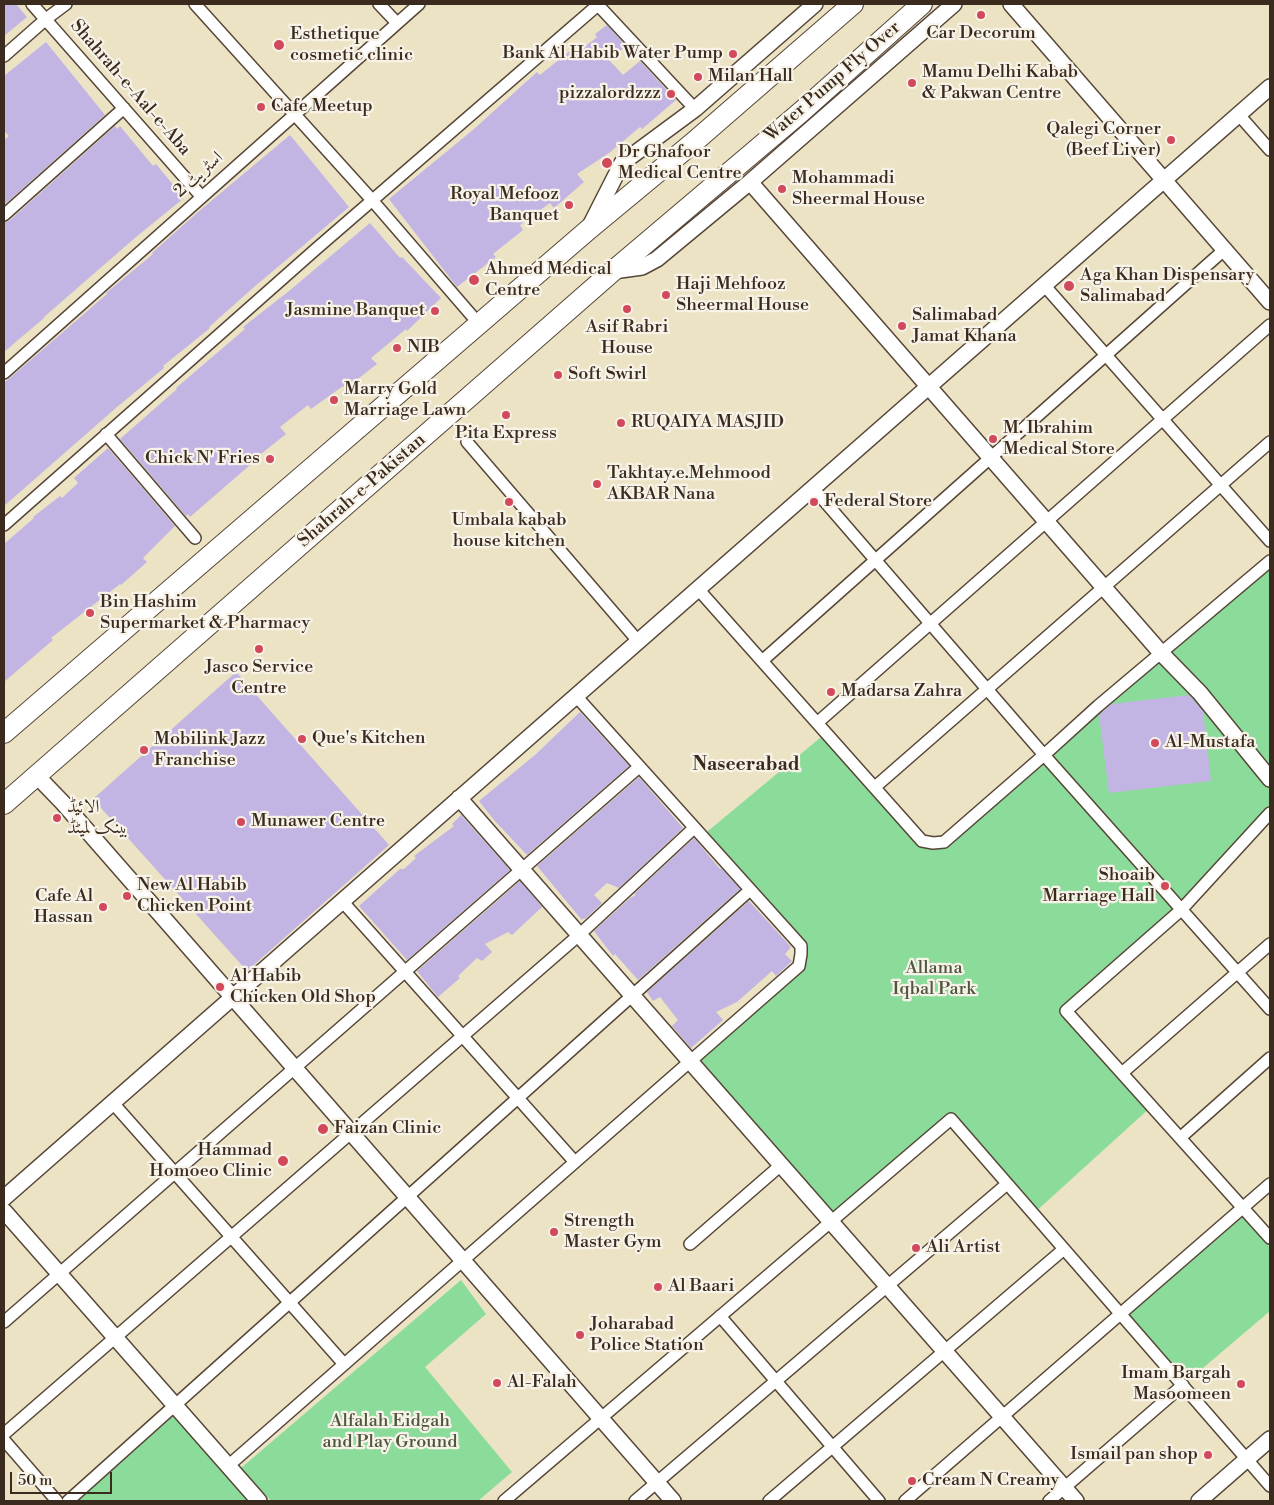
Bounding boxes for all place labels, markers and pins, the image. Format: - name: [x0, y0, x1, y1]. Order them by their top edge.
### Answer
- marker: Car Decorum: [975, 9, 987, 21]
- place label: Car Decorum: [926, 23, 1036, 45]
- place label: Esthetique cosmetic clinic: [290, 24, 413, 66]
- marker: Esthetique cosmetic clinic: [272, 38, 286, 52]
- place label: Bank Al Habib Water Pump: [502, 43, 723, 65]
- marker: Bank Al Habib Water Pump: [727, 48, 739, 60]
- place label: Mamu Delhi Kabab & Pakwan Centre: [922, 62, 1078, 104]
- place label: Milan Hall: [708, 66, 793, 88]
- marker: Milan Hall: [692, 71, 704, 83]
- marker: Mamu Delhi Kabab & Pakwan Centre: [906, 77, 918, 89]
- place label: pizzalordzzz: [559, 83, 661, 105]
- marker: pizzalordzzz: [665, 88, 677, 100]
- place label: Cafe Meetup: [271, 96, 373, 118]
- marker: Cafe Meetup: [255, 101, 267, 113]
- place label: Qalegi Corner (Beef Liver): [1046, 119, 1161, 162]
- marker: Qalegi Corner (Beef Liver): [1165, 134, 1177, 146]
- place label: Dr Ghafoor Medical Centre: [618, 142, 742, 184]
- marker: Dr Ghafoor Medical Centre: [600, 156, 614, 170]
- place label: Mohammadi Sheermal House: [792, 168, 925, 210]
- marker: Mohammadi Sheermal House: [776, 183, 788, 195]
- place label: Royal Mefooz Banquet: [450, 184, 559, 226]
- marker: Royal Mefooz Banquet: [563, 199, 575, 211]
- place label: Ahmed Medical Centre: [485, 259, 612, 302]
- place label: Aga Khan Dispensary Salimabad: [1080, 265, 1255, 308]
- marker: Ahmed Medical Centre: [467, 273, 481, 287]
- place label: Haji Mehfooz Sheermal House: [676, 274, 809, 316]
- marker: Aga Khan Dispensary Salimabad: [1062, 279, 1076, 293]
- marker: Haji Mehfooz Sheermal House: [660, 289, 672, 301]
- place label: Jasmine Banquet: [286, 300, 425, 322]
- marker: Asif Rabri House: [621, 303, 633, 315]
- marker: Jasmine Banquet: [429, 305, 441, 317]
- place label: Salimabad Jamat Khana: [912, 305, 1016, 348]
- place label: Asif Rabri House: [586, 317, 668, 359]
- marker: Salimabad Jamat Khana: [896, 320, 908, 332]
- place label: NIB: [407, 337, 440, 359]
- marker: NIB: [391, 342, 403, 354]
- place label: Soft Swirl: [568, 364, 647, 386]
- marker: Soft Swirl: [552, 369, 564, 381]
- place label: Marry Gold Marriage Lawn: [344, 379, 466, 422]
- marker: Marry Gold Marriage Lawn: [328, 394, 340, 406]
- marker: Pita Express: [500, 409, 512, 421]
- place label: RUQAIYA MASJID: [631, 412, 784, 434]
- marker: RUQAIYA MASJID: [615, 417, 627, 429]
- place label: M. Ibrahim Medical Store: [1003, 418, 1115, 460]
- place label: Pita Express: [455, 423, 557, 445]
- marker: M. Ibrahim Medical Store: [987, 433, 999, 445]
- place label: Chick N' Fries: [145, 448, 260, 470]
- marker: Chick N' Fries: [264, 453, 276, 465]
- place label: Takhtay.e.Mehmood AKBAR Nana: [607, 463, 771, 506]
- marker: Takhtay.e.Mehmood AKBAR Nana: [591, 478, 603, 490]
- place label: Federal Store: [824, 491, 932, 513]
- marker: Umbala kabab house kitchen: [503, 496, 515, 508]
- marker: Federal Store: [808, 496, 820, 508]
- place label: Umbala kabab house kitchen: [452, 510, 566, 552]
- place label: Bin Hashim Supermarket & Pharmacy: [100, 592, 310, 634]
- marker: Bin Hashim Supermarket & Pharmacy: [84, 607, 96, 619]
- marker: Jasco Service Centre: [253, 643, 265, 655]
- place label: Jasco Service Centre: [205, 657, 313, 700]
- place label: Madarsa Zahra: [841, 681, 962, 703]
- marker: Madarsa Zahra: [825, 686, 837, 698]
- place label: Que's Kitchen: [312, 728, 426, 750]
- place label: Mobilink Jazz Franchise: [154, 729, 265, 772]
- place label: Al-Mustafa: [1165, 732, 1255, 754]
- marker: Que's Kitchen: [296, 733, 308, 745]
- marker: Al-Mustafa: [1149, 737, 1161, 749]
- marker: Mobilink Jazz Franchise: [138, 744, 150, 756]
- place label: الائیڈ بینک لمیٹڈ: [67, 797, 128, 840]
- place label: Munawer Centre: [251, 811, 385, 833]
- marker: الائیڈ بینک لمیٹڈ: [51, 812, 63, 824]
- marker: Munawer Centre: [235, 816, 247, 828]
- place label: Shoaib Marriage Hall: [1043, 865, 1155, 908]
- place label: New Al Habib Chicken Point: [137, 875, 252, 918]
- marker: Shoaib Marriage Hall: [1159, 880, 1171, 892]
- place label: Cafe Al Hassan: [34, 886, 93, 929]
- marker: New Al Habib Chicken Point: [121, 890, 133, 902]
- marker: Cafe Al Hassan: [97, 901, 109, 913]
- place label: Al Habib Chicken Old Shop: [230, 966, 376, 1009]
- marker: Al Habib Chicken Old Shop: [214, 981, 226, 993]
- place label: Faizan Clinic: [334, 1118, 441, 1140]
- marker: Faizan Clinic: [316, 1122, 330, 1136]
- place label: Hammad Homoeo Clinic: [149, 1140, 272, 1182]
- marker: Hammad Homoeo Clinic: [276, 1154, 290, 1168]
- place label: Strength Master Gym: [564, 1211, 662, 1254]
- marker: Strength Master Gym: [548, 1226, 560, 1238]
- place label: Ali Artist: [926, 1237, 1001, 1259]
- marker: Ali Artist: [910, 1242, 922, 1254]
- place label: Al Baari: [668, 1276, 734, 1298]
- marker: Al Baari: [652, 1281, 664, 1293]
- place label: Joharabad Police Station: [590, 1314, 704, 1356]
- marker: Joharabad Police Station: [574, 1329, 586, 1341]
- place label: Imam Bargah Masoomeen: [1121, 1363, 1231, 1406]
- place label: Al-Falah: [507, 1372, 577, 1394]
- marker: Al-Falah: [491, 1377, 503, 1389]
- marker: Imam Bargah Masoomeen: [1235, 1378, 1247, 1390]
- place label: Ismail pan shop: [1070, 1444, 1198, 1466]
- marker: Ismail pan shop: [1202, 1449, 1214, 1461]
- place label: Cream N Creamy: [922, 1470, 1059, 1492]
- marker: Cream N Creamy: [906, 1475, 918, 1487]

